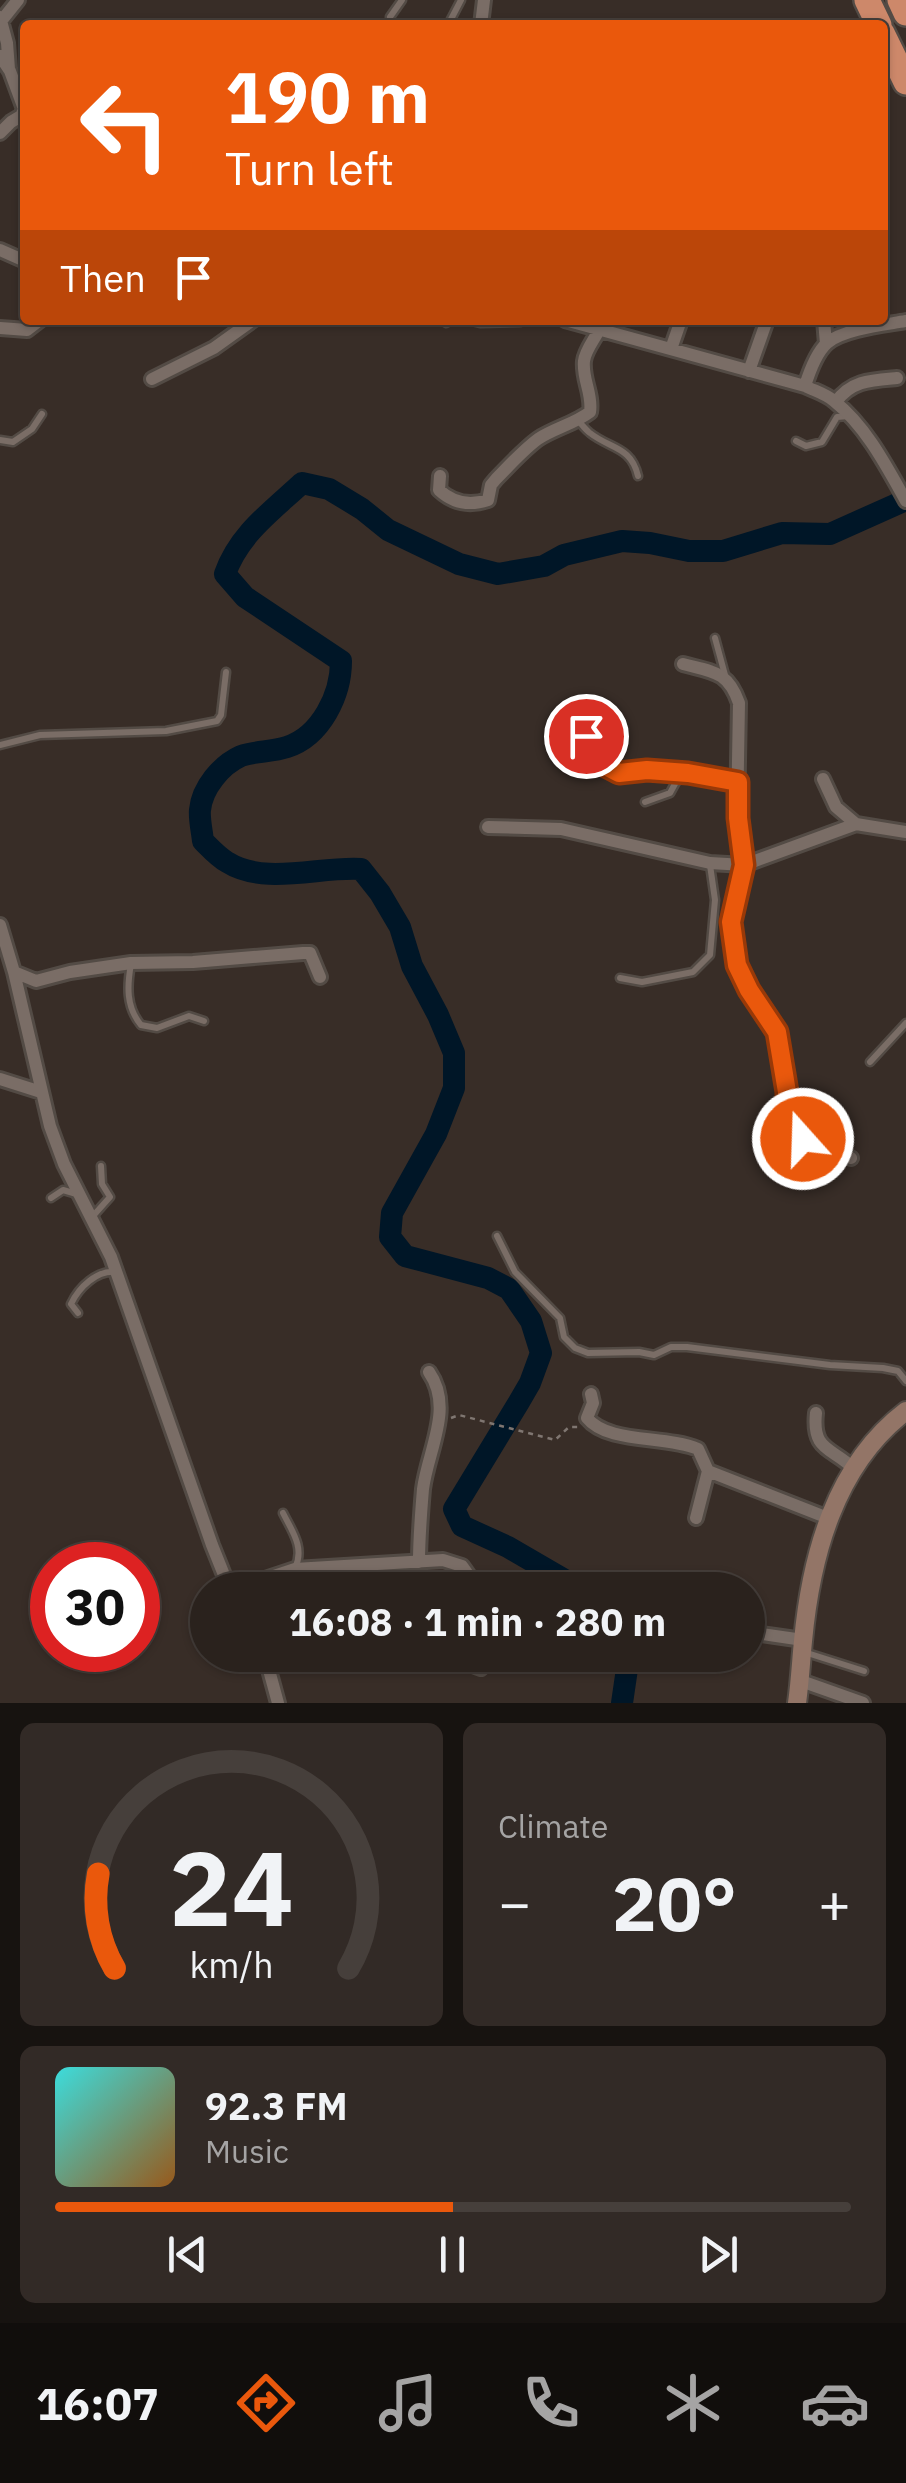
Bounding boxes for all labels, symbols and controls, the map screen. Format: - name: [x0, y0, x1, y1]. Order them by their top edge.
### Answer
- text: 190 m: [225, 51, 430, 142]
- icon: left: [60, 60, 190, 190]
- text: Turn left: [225, 139, 394, 197]
- icon: arrive: [166, 250, 221, 305]
- text: Then: [60, 253, 146, 302]
- pin: [544, 694, 629, 779]
- icon: arrive: [559, 709, 614, 764]
- position arrow: [751, 1087, 855, 1191]
- speed limit sign: 30: [30, 1542, 160, 1672]
- text: 16:08 · 1 min · 280 m: [289, 1597, 666, 1646]
- text: Climate: [498, 1805, 608, 1847]
- text: 24: [169, 1819, 294, 1955]
- text: 20°: [612, 1854, 737, 1952]
- text: −: [498, 1867, 531, 1938]
- text: +: [818, 1867, 851, 1938]
- text: km/h: [189, 1941, 274, 1988]
- text: 92.3 FM: [205, 2081, 348, 2130]
- text: Music: [205, 2130, 289, 2172]
- icon: previous: [160, 2227, 215, 2282]
- icon: pause: [425, 2227, 480, 2282]
- icon: next: [691, 2227, 746, 2282]
- icon: directions: [231, 2368, 301, 2438]
- icon: music: [373, 2368, 443, 2438]
- icon: phone: [516, 2368, 586, 2438]
- icon: climate: [658, 2368, 728, 2438]
- icon: car: [800, 2368, 870, 2438]
- text: 16:07: [36, 2374, 159, 2432]

